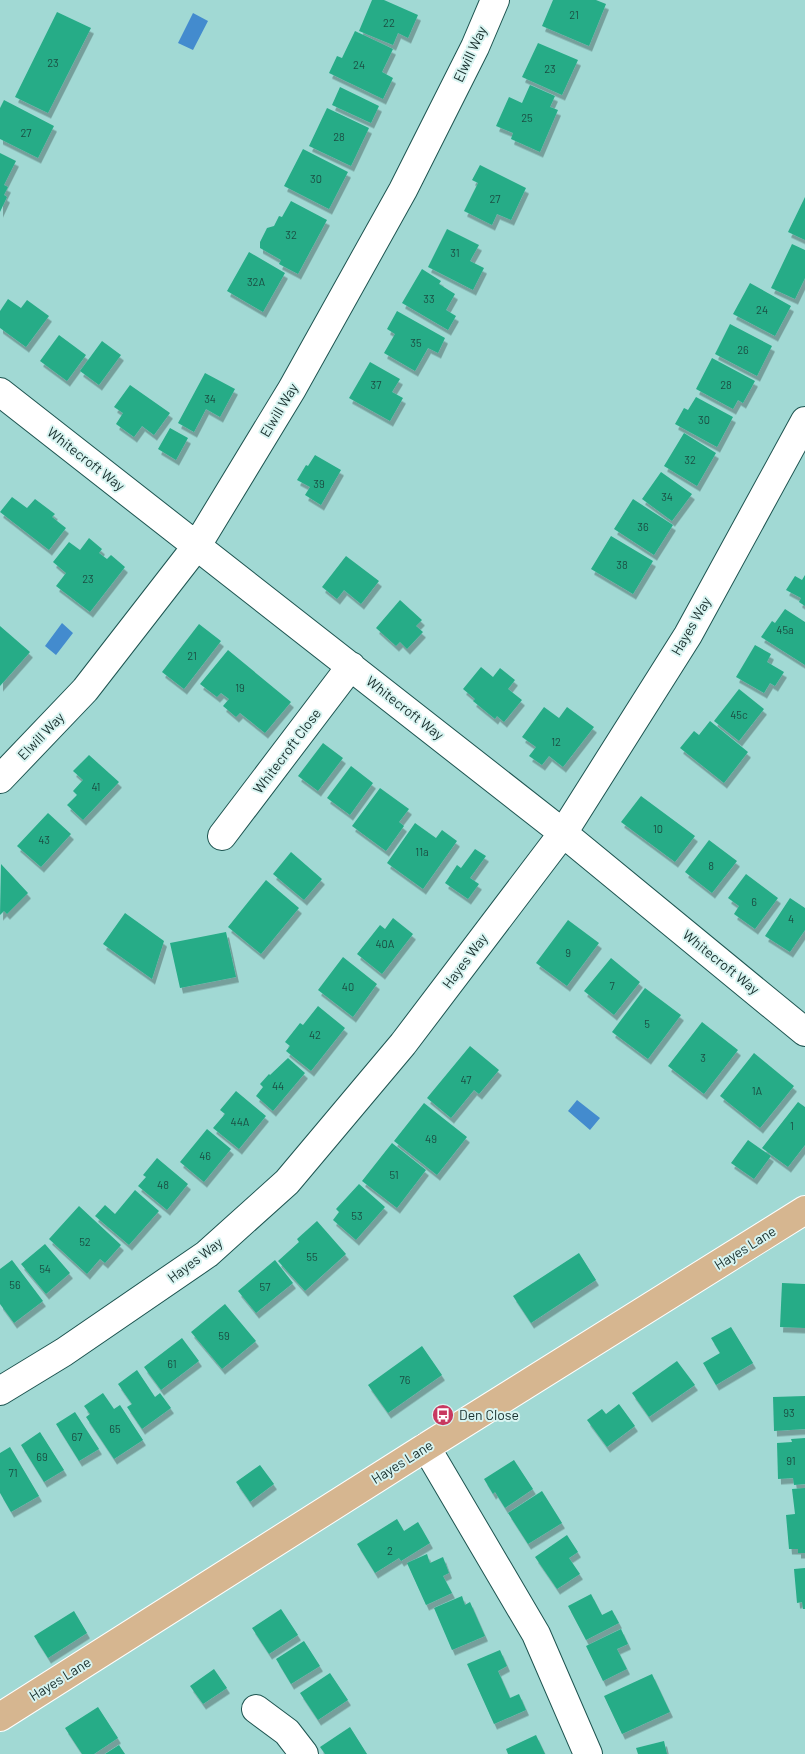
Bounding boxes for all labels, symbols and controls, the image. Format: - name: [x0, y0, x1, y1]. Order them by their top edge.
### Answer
- house number: 21: [569, 8, 579, 21]
- house number: 22: [383, 16, 395, 29]
- street label: Elwill Way: [449, 23, 490, 84]
- house number: 23: [47, 56, 59, 69]
- house number: 24: [353, 58, 365, 71]
- house number: 23: [544, 62, 556, 75]
- house number: 25: [521, 111, 533, 124]
- house number: 27: [20, 126, 32, 139]
- house number: 28: [333, 130, 345, 143]
- house number: 30: [310, 172, 322, 185]
- house number: 27: [489, 192, 501, 205]
- house number: 32: [285, 228, 297, 241]
- house number: 31: [450, 246, 460, 259]
- house number: 32A: [247, 275, 265, 288]
- house number: 33: [423, 292, 435, 305]
- house number: 24: [756, 303, 768, 316]
- house number: 35: [410, 336, 422, 349]
- house number: 26: [737, 343, 749, 356]
- house number: 37: [371, 378, 381, 391]
- house number: 28: [720, 378, 732, 391]
- street label: Elwill Way: [256, 379, 302, 440]
- house number: 34: [204, 392, 216, 405]
- house number: 30: [698, 413, 710, 426]
- street label: Whitecroft Way: [44, 423, 129, 494]
- house number: 32: [684, 453, 696, 466]
- house number: 39: [313, 477, 325, 490]
- house number: 34: [661, 490, 673, 503]
- house number: 36: [637, 520, 649, 533]
- house number: 38: [616, 558, 628, 571]
- house number: 23: [82, 572, 94, 585]
- street label: Hayes Way: [667, 593, 714, 658]
- house number: 45a: [776, 623, 794, 636]
- house number: 21: [187, 649, 197, 662]
- street label: Whitecroft Way: [363, 672, 448, 743]
- house number: 19: [235, 681, 245, 694]
- street label: Whitecroft Close: [249, 705, 324, 797]
- street label: Elwill Way: [14, 708, 68, 763]
- house number: 45c: [730, 708, 748, 721]
- house number: 12: [551, 735, 561, 748]
- house number: 41: [92, 780, 100, 793]
- house number: 10: [653, 822, 663, 835]
- house number: 43: [38, 833, 50, 846]
- house number: 11a: [415, 845, 429, 858]
- house number: 8: [708, 859, 714, 872]
- house number: 6: [751, 895, 757, 908]
- house number: 4: [788, 912, 794, 925]
- street label: Whitecroft Way: [680, 926, 763, 998]
- street label: Hayes Way: [438, 929, 491, 992]
- house number: 40A: [376, 937, 395, 950]
- house number: 9: [565, 946, 571, 959]
- house number: 7: [609, 979, 615, 992]
- house number: 40: [342, 980, 354, 993]
- house number: 5: [644, 1017, 650, 1030]
- house number: 42: [309, 1028, 321, 1041]
- house number: 3: [700, 1051, 706, 1064]
- house number: 47: [461, 1073, 471, 1086]
- house number: 44: [272, 1079, 284, 1092]
- house number: 1A: [752, 1084, 763, 1097]
- house number: 44A: [231, 1115, 250, 1128]
- house number: 1: [790, 1119, 794, 1132]
- house number: 49: [425, 1132, 437, 1145]
- house number: 46: [199, 1149, 211, 1162]
- house number: 51: [389, 1168, 399, 1181]
- house number: 48: [157, 1178, 169, 1191]
- house number: 53: [351, 1209, 363, 1222]
- street label: Hayes Lane: [711, 1222, 779, 1273]
- street label: Hayes Way: [164, 1233, 226, 1286]
- house number: 52: [79, 1235, 91, 1248]
- house number: 55: [306, 1250, 318, 1263]
- house number: 54: [39, 1262, 51, 1275]
- house number: 56: [9, 1278, 21, 1291]
- house number: 57: [260, 1280, 270, 1293]
- house number: 59: [218, 1329, 230, 1342]
- house number: 61: [167, 1357, 177, 1370]
- house number: 76: [400, 1373, 411, 1386]
- bus stop icon: Den Close: [431, 1403, 455, 1427]
- place label: Den Close: [459, 1406, 519, 1423]
- house number: 93: [783, 1406, 795, 1419]
- house number: 65: [109, 1422, 121, 1435]
- house number: 67: [72, 1430, 82, 1443]
- street label: Hayes Lane: [368, 1436, 436, 1487]
- house number: 69: [36, 1450, 48, 1463]
- house number: 91: [786, 1454, 796, 1467]
- house number: 71: [8, 1466, 18, 1479]
- house number: 2: [387, 1544, 393, 1557]
- street label: Hayes Lane: [26, 1653, 94, 1704]

